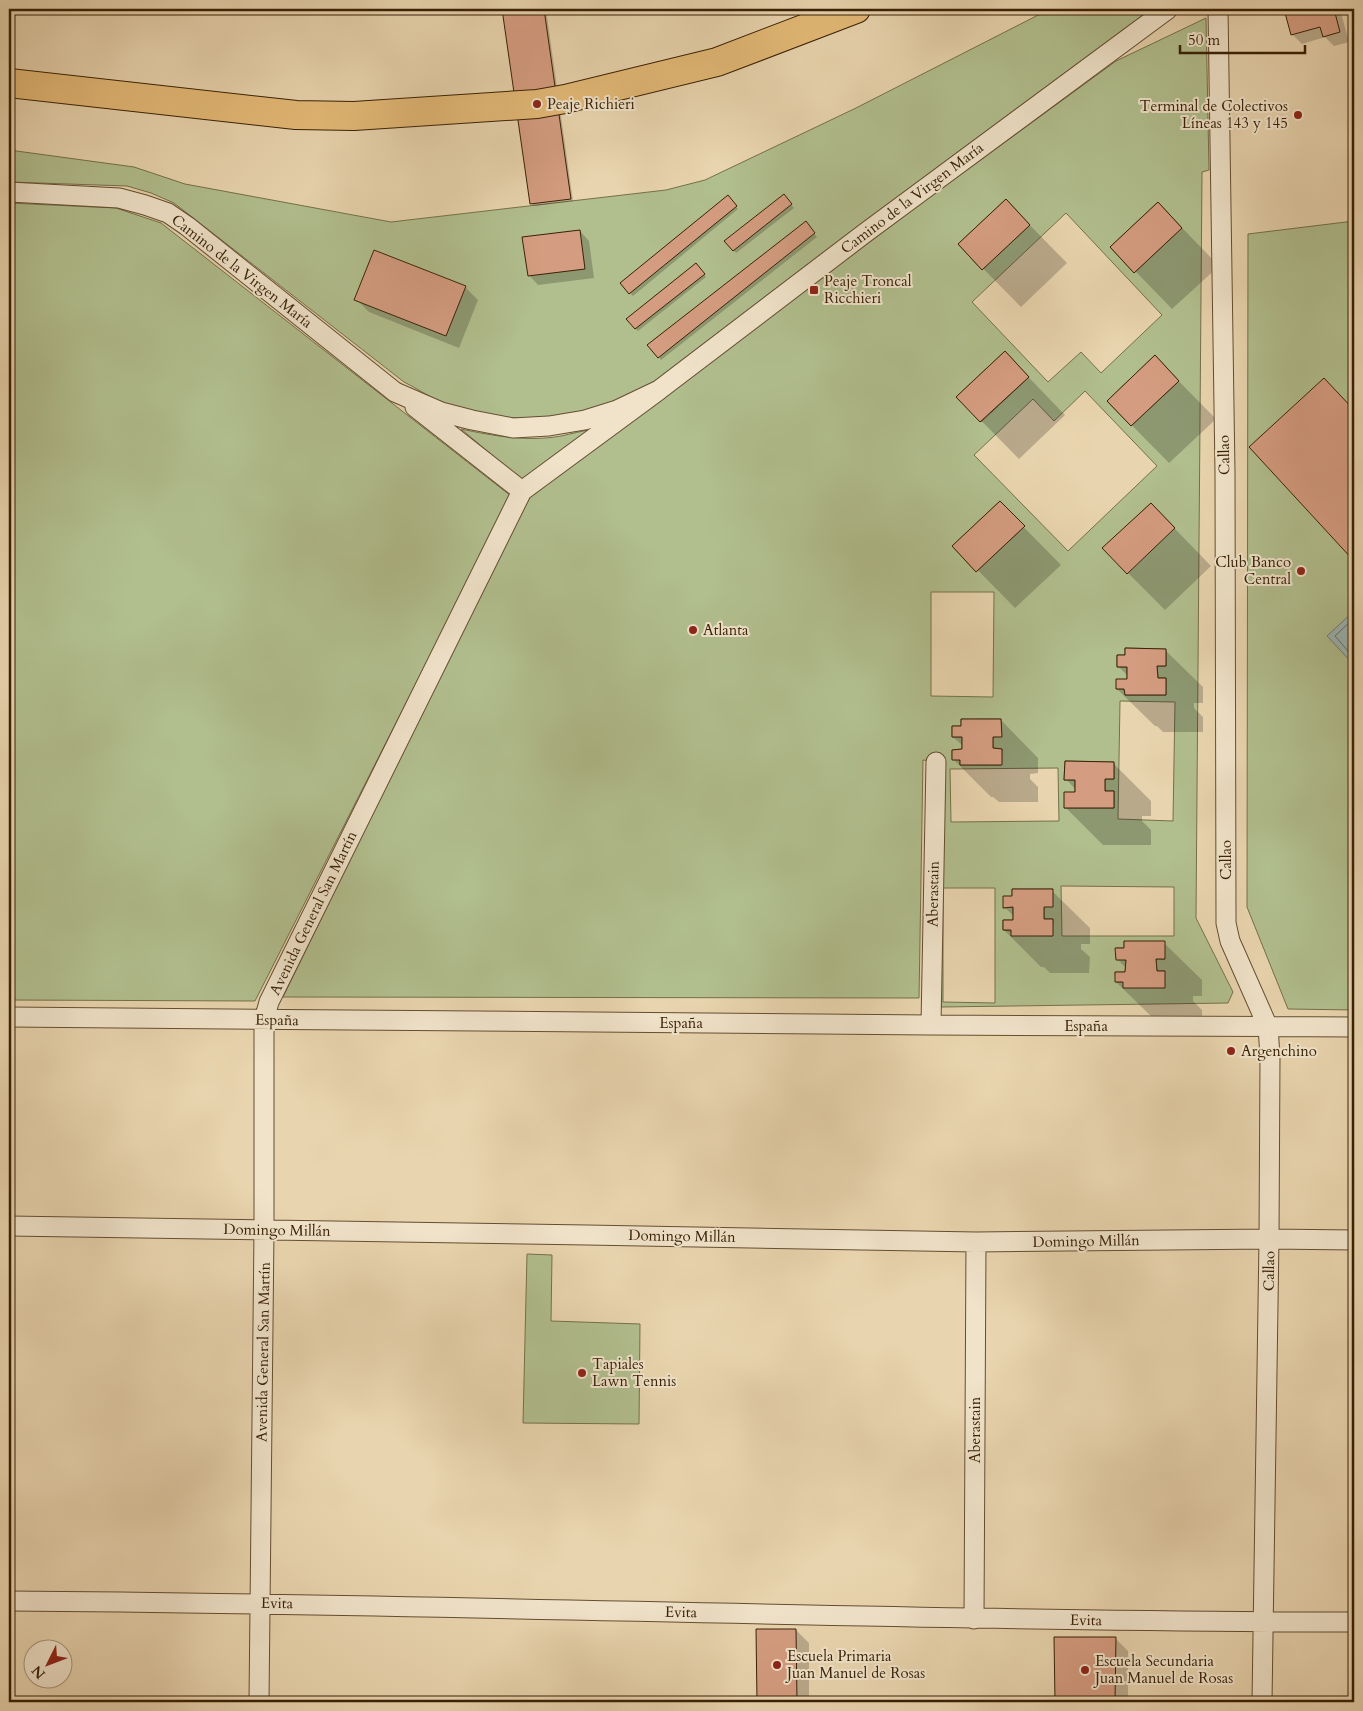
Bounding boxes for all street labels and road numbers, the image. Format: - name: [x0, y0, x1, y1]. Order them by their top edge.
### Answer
- street label: Camino de la Virgen María: [837, 137, 988, 258]
- street label: Camino de la Virgen María: [167, 210, 317, 333]
- street label: Callao: [1214, 435, 1234, 475]
- street label: Avenida General San Martín: [265, 827, 362, 998]
- street label: Callao: [1216, 840, 1236, 880]
- street label: Aberastain: [922, 860, 944, 927]
- street label: España: [255, 1010, 300, 1030]
- street label: España: [659, 1013, 703, 1033]
- street label: España: [1064, 1016, 1108, 1036]
- street label: Domingo Millán: [223, 1219, 331, 1241]
- street label: Domingo Millán: [628, 1225, 736, 1247]
- street label: Domingo Millán: [1032, 1230, 1140, 1252]
- street label: Callao: [1259, 1251, 1279, 1291]
- street label: Avenida General San Martín: [251, 1261, 275, 1442]
- street label: Aberastain: [965, 1396, 985, 1463]
- street label: Evita: [261, 1593, 294, 1613]
- street label: Evita: [665, 1602, 698, 1622]
- street label: Evita: [1070, 1610, 1103, 1630]

